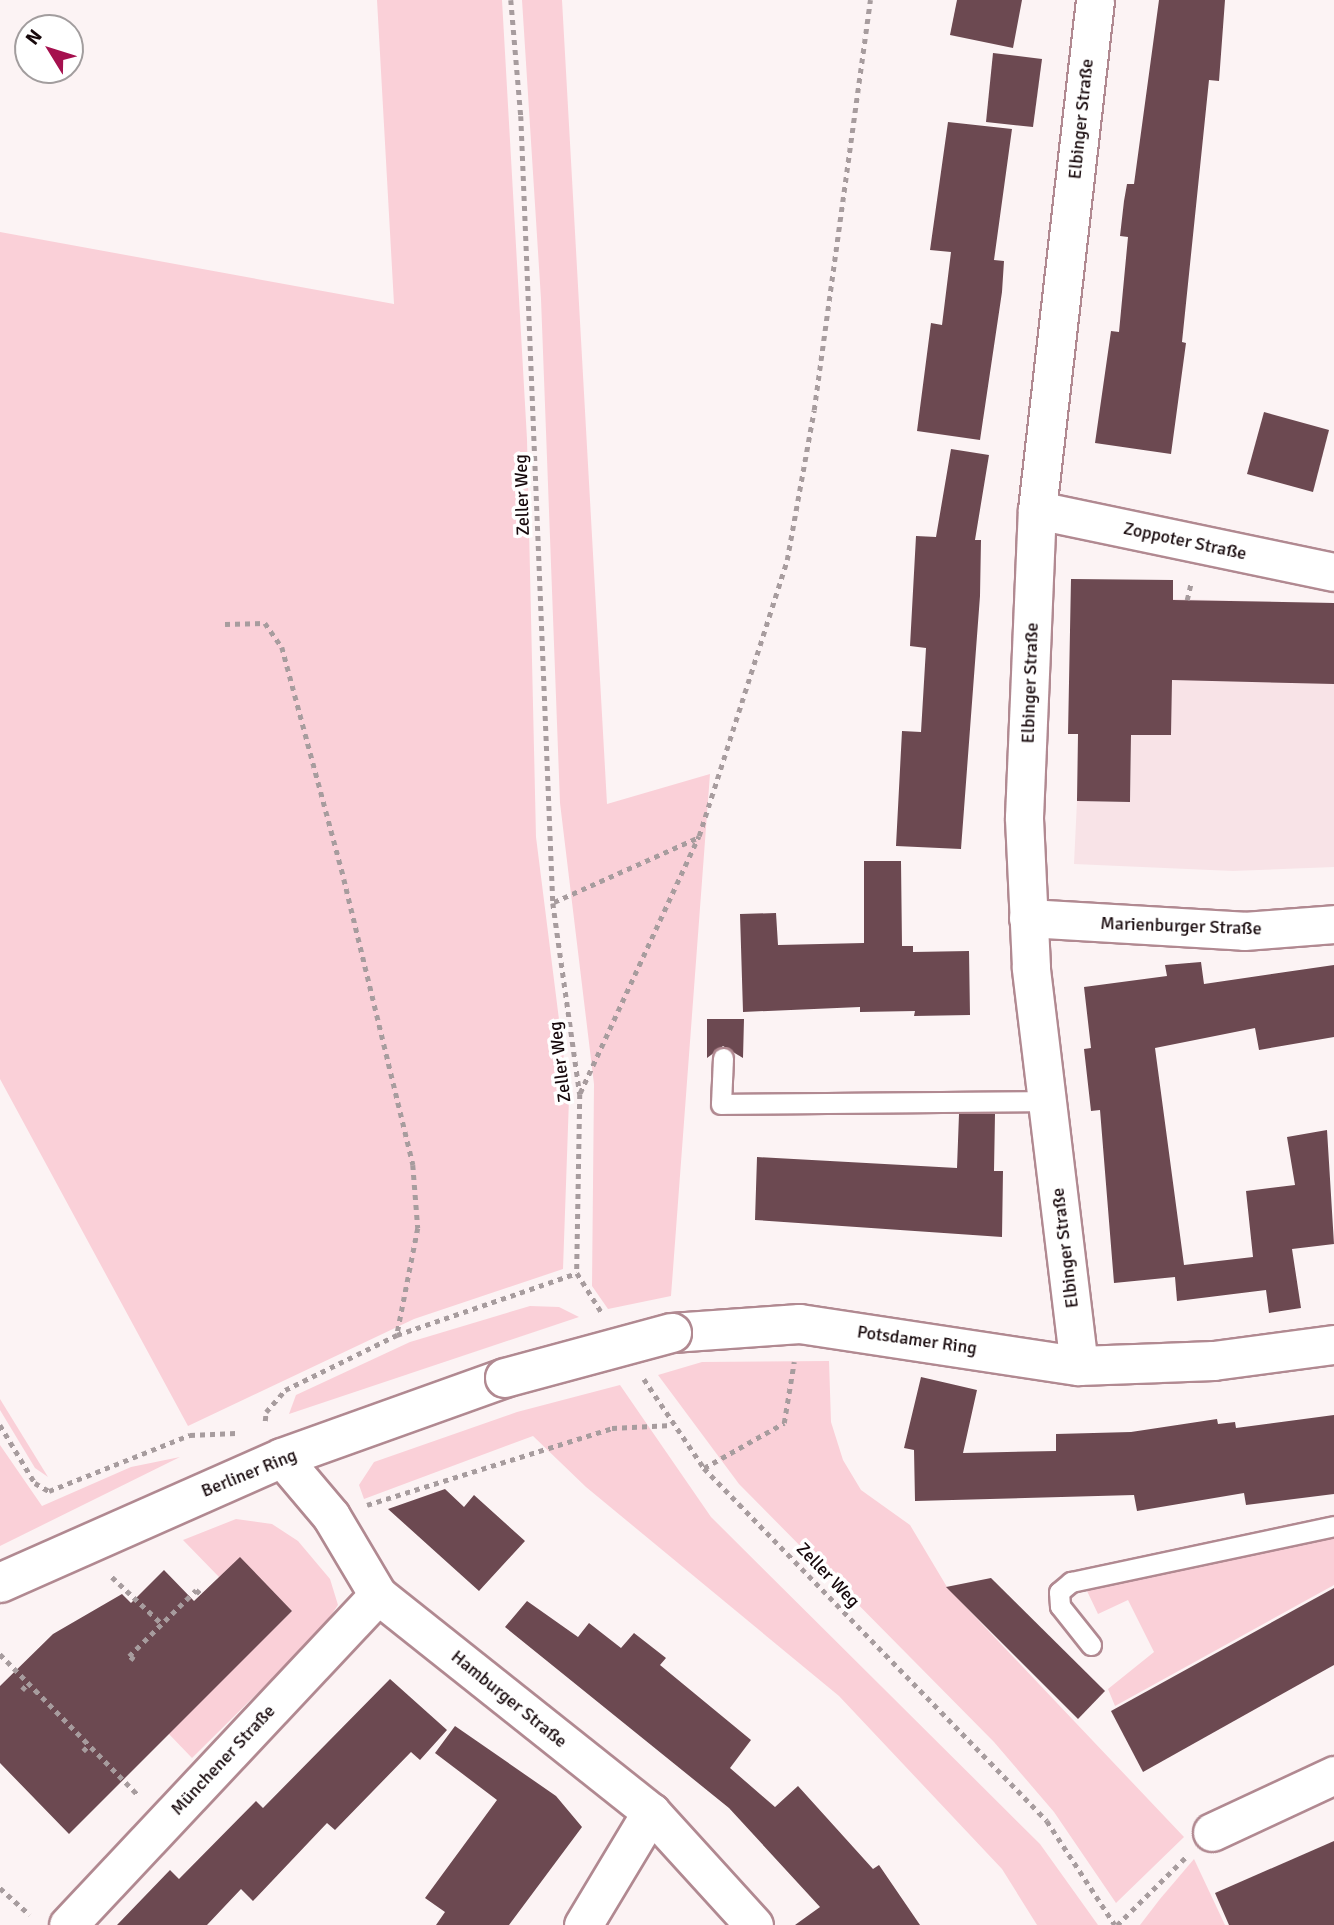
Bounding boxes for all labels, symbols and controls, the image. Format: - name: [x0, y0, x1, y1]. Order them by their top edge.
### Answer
- north arrow: [14, 14, 84, 84]
- text: N: [21, 25, 48, 50]
- street label: Elbinger Straße: [1064, 58, 1098, 180]
- street label: Zeller Weg: [510, 454, 534, 536]
- street label: Zoppoter Straße: [1122, 517, 1248, 565]
- street label: Elbinger Straße: [1017, 622, 1043, 744]
- street label: Marienburger Straße: [1100, 912, 1262, 940]
- street label: Zeller Weg: [544, 1020, 576, 1104]
- street label: Elbinger Straße: [1047, 1187, 1083, 1309]
- street label: Potsdamer Ring: [856, 1321, 978, 1359]
- street label: Berliner Ring: [198, 1444, 300, 1502]
- street label: Zeller Weg: [792, 1538, 864, 1612]
- street label: Hamburger Straße: [447, 1646, 571, 1752]
- street label: Münchener Straße: [166, 1700, 280, 1820]

